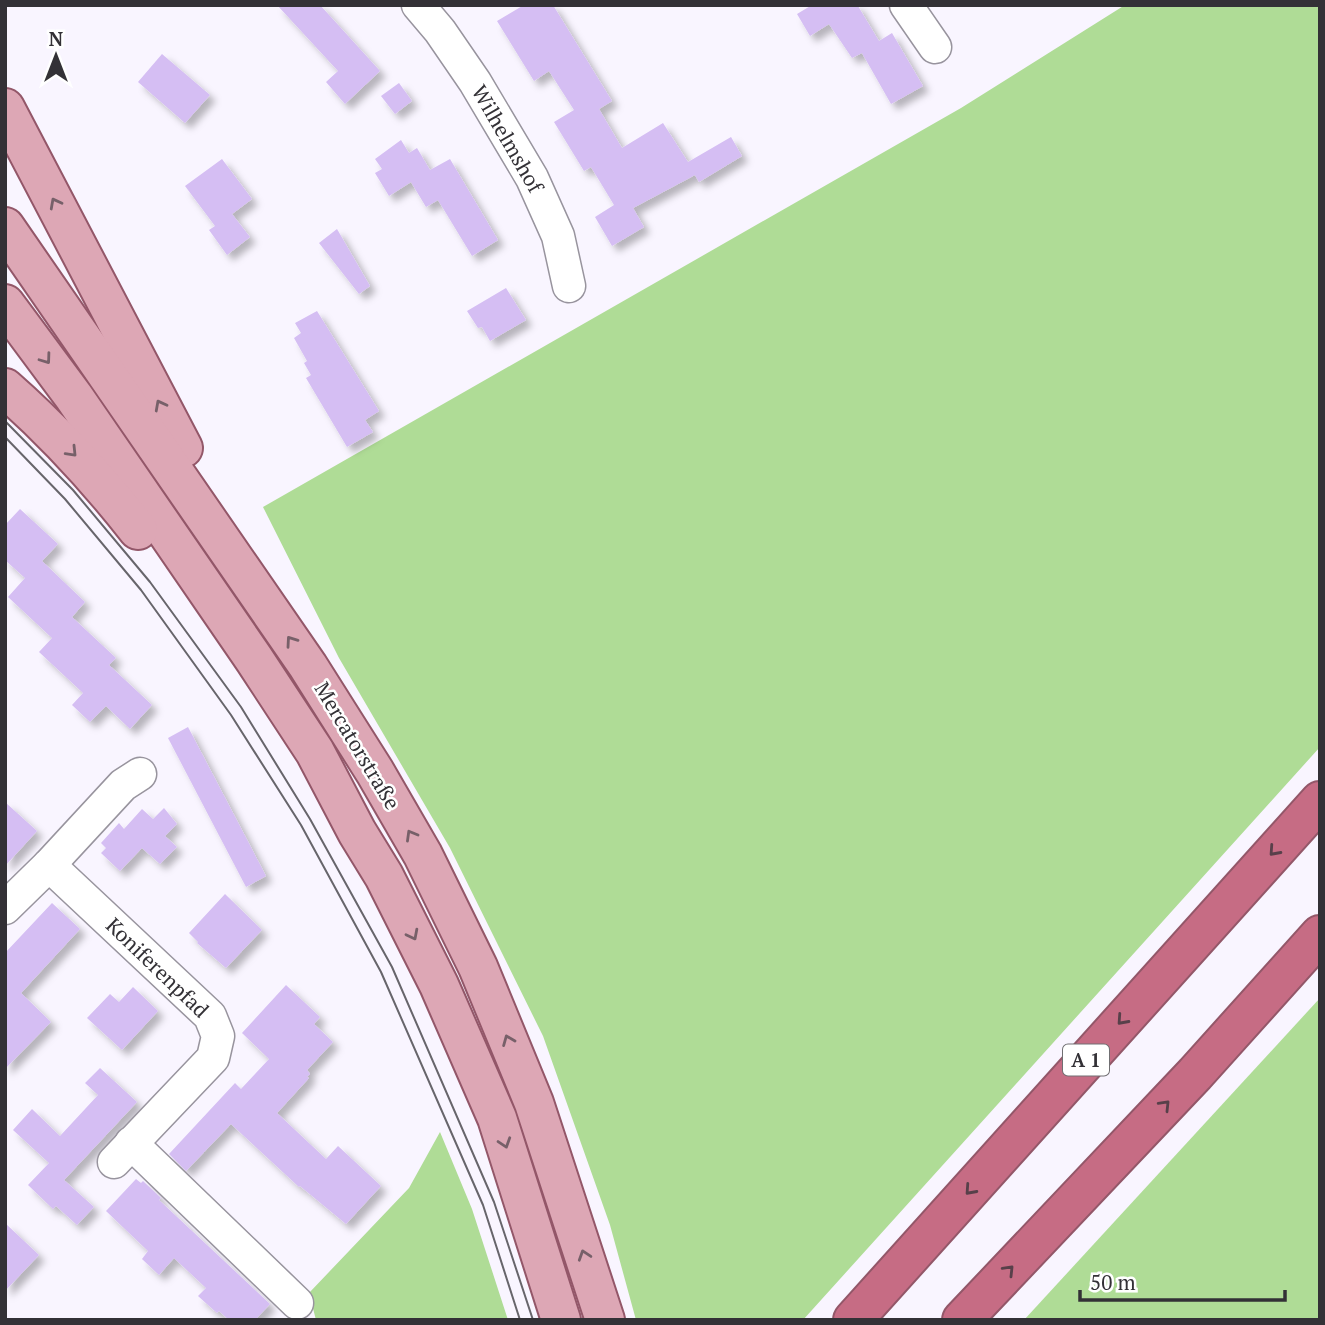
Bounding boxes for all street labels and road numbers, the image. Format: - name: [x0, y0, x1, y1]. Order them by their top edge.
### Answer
- street label: Wilhelmshof: [466, 80, 551, 199]
- street label: Mercatorstraße: [309, 676, 407, 815]
- street label: Koniferenpfad: [100, 911, 215, 1024]
- road number: A 1: [1063, 1044, 1109, 1076]

